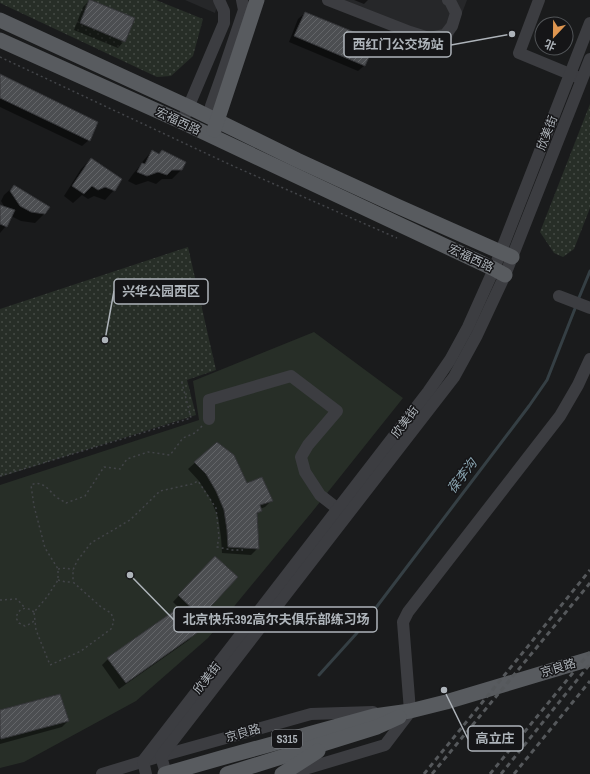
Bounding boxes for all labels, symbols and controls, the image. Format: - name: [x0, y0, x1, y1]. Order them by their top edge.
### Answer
- north arrow: [534, 16, 574, 56]
- callout: 西红门公交场站: [344, 32, 451, 57]
- text: 西红门公交场站: [352, 36, 444, 53]
- text: 北: [543, 37, 558, 54]
- street label: 宏福西路: [153, 104, 203, 138]
- street label: 欣美街: [533, 113, 561, 153]
- street label: 宏福西路: [446, 241, 496, 275]
- callout: 兴华公园西区: [114, 279, 208, 304]
- text: 兴华公园西区: [122, 283, 200, 300]
- street label: 欣美街: [388, 403, 422, 441]
- water label: 葆李沟: [443, 454, 482, 497]
- callout: 北京快乐392高尔夫俱乐部练习场: [174, 607, 377, 632]
- text: 北京快乐392高尔夫俱乐部练习场: [183, 611, 369, 628]
- street label: 京良路: [538, 655, 578, 681]
- street label: 欣美街: [190, 659, 224, 697]
- street label: 京良路: [223, 720, 263, 746]
- callout: 高立庄: [468, 726, 523, 751]
- road number: S315: [272, 730, 302, 748]
- text: 高立庄: [475, 730, 515, 747]

